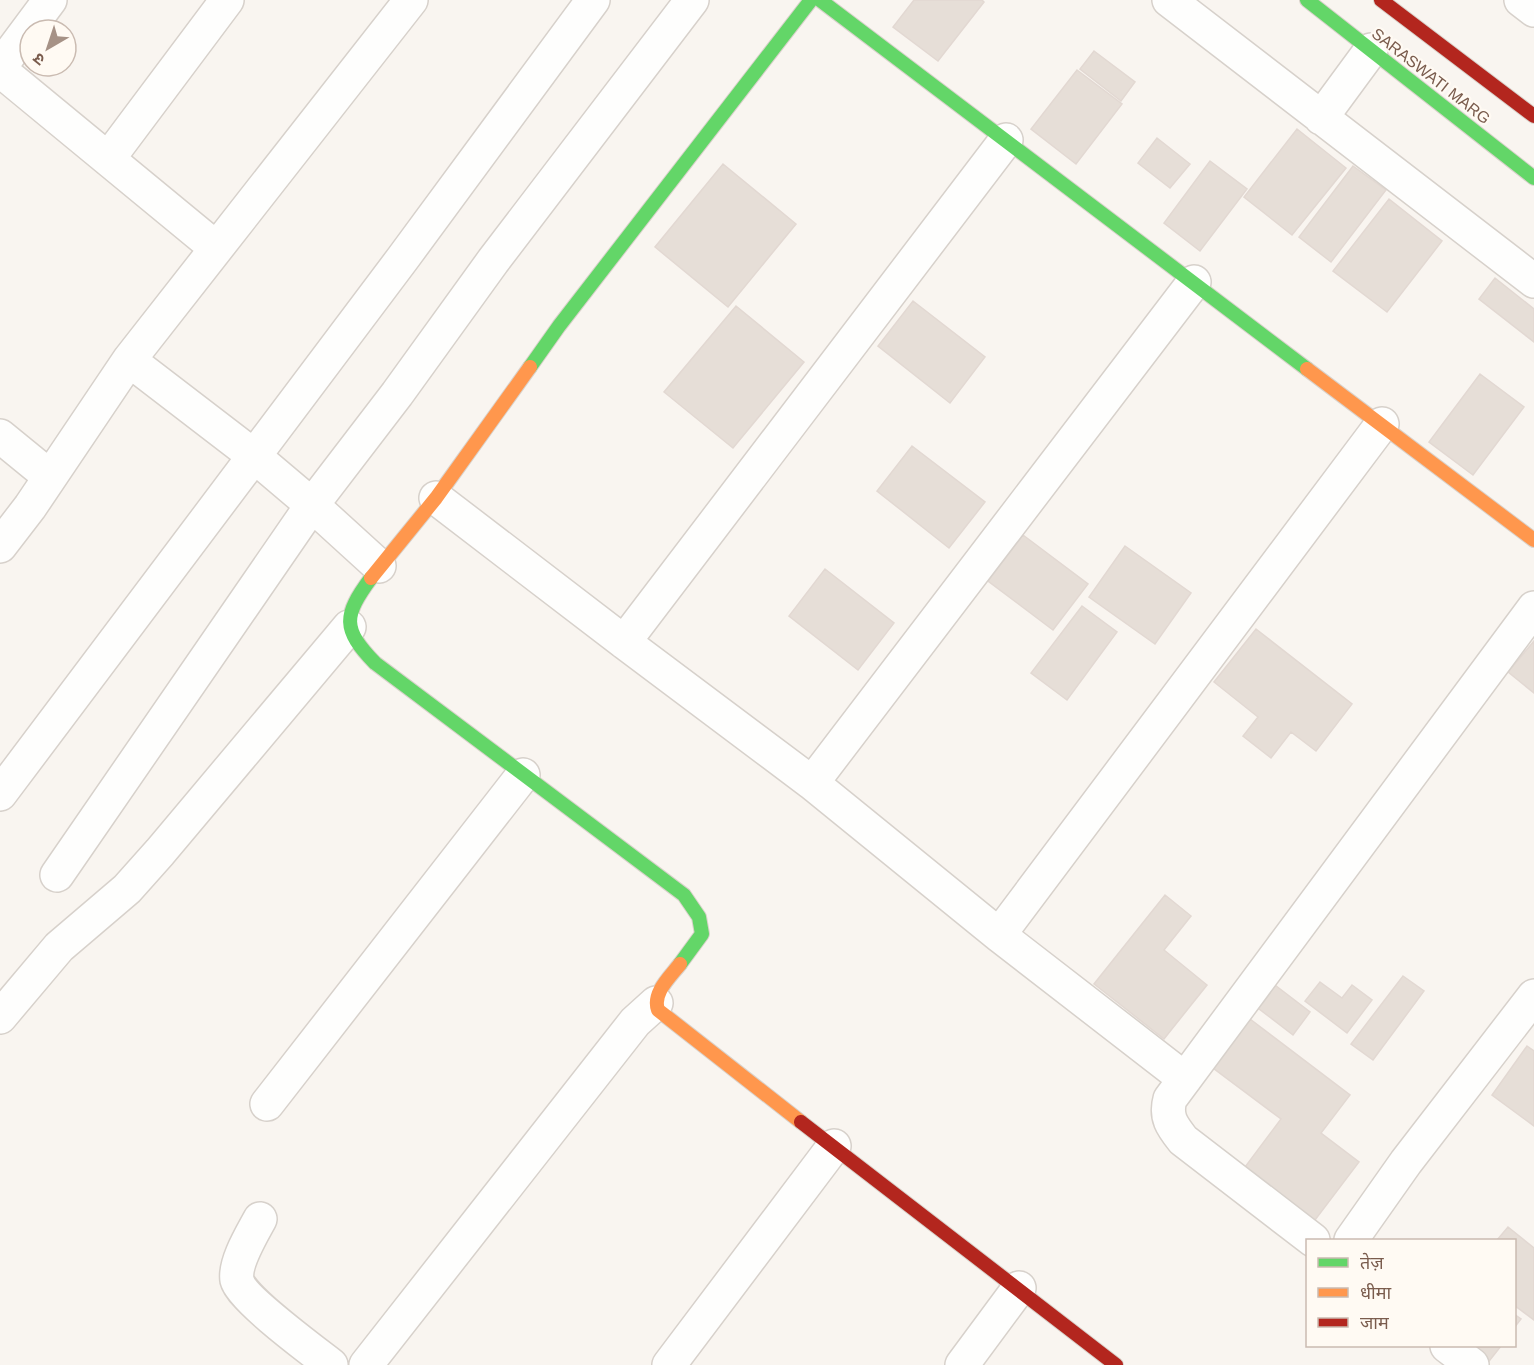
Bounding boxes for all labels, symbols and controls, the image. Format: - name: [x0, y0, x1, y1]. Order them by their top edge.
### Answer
- north arrow: [18, 18, 78, 78]
- street label: SARASWATI MARG: [1369, 25, 1493, 127]
- text: उ: [29, 49, 48, 69]
- legend: [1306, 1239, 1516, 1347]
- text: तेज़: [1360, 1252, 1384, 1273]
- text: धीमा: [1360, 1283, 1391, 1303]
- text: जाम: [1360, 1313, 1390, 1333]

